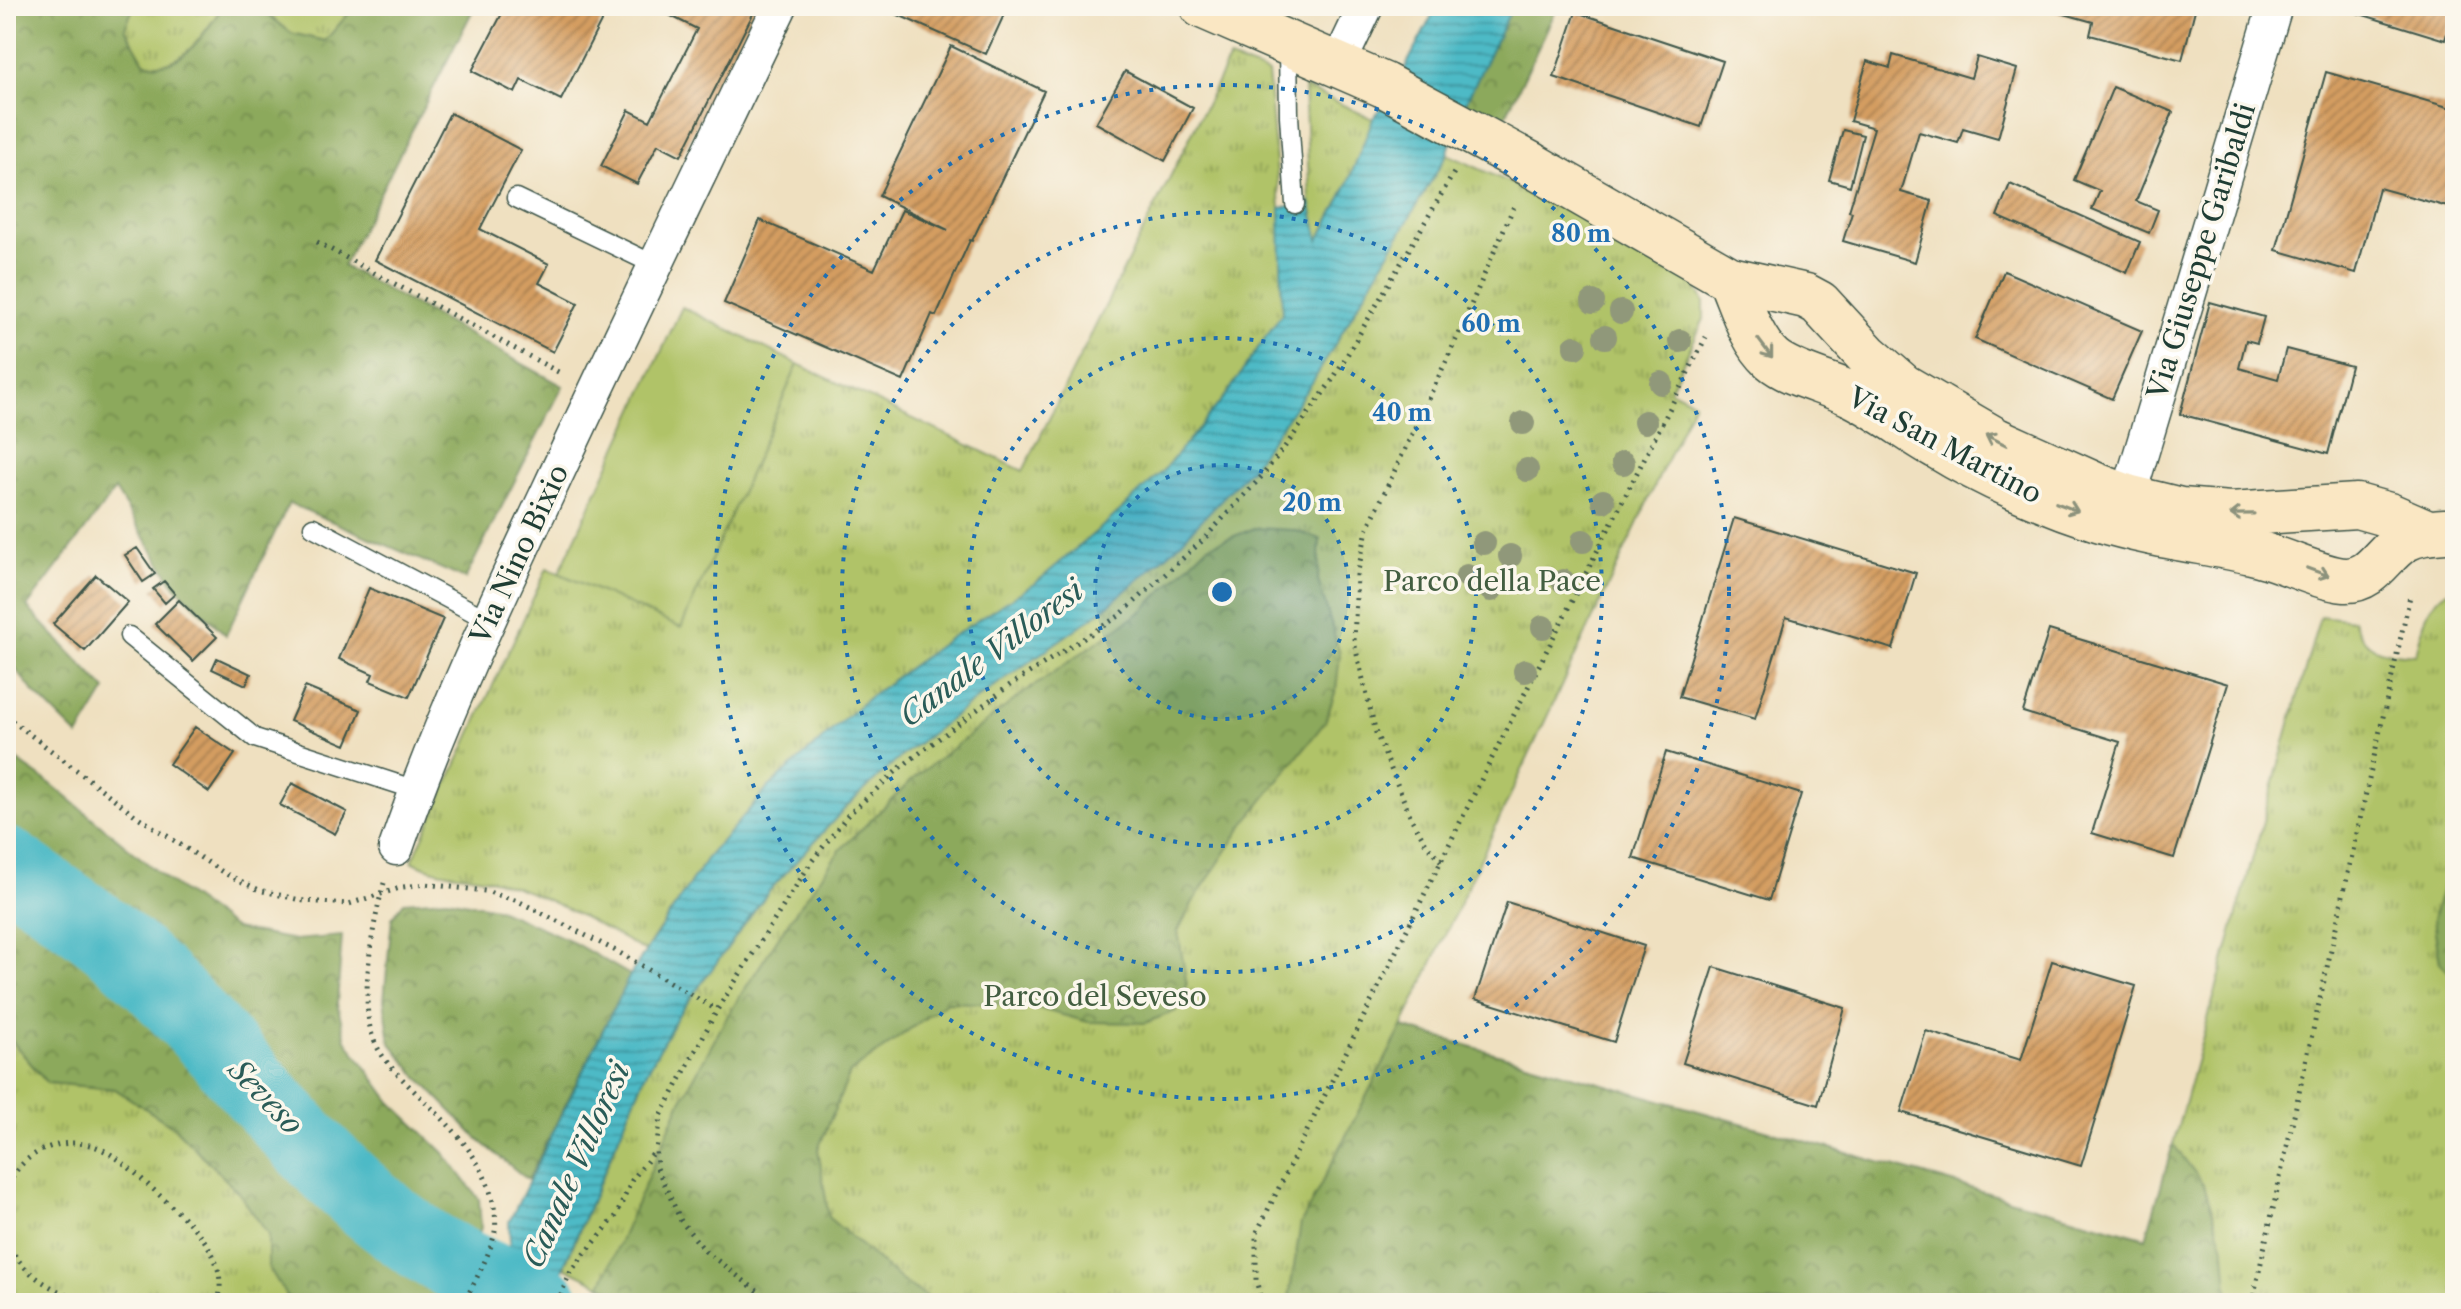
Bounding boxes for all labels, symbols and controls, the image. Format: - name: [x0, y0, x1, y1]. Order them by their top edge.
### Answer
- street label: Via Giuseppe Garibaldi: [2139, 99, 2262, 404]
- text: 80 m: [1551, 219, 1611, 248]
- text: 60 m: [1461, 309, 1521, 338]
- one-way arrow: [1756, 337, 1773, 358]
- street label: Via San Martino: [1841, 379, 2048, 510]
- text: 40 m: [1372, 398, 1432, 427]
- one-way arrow: [1985, 432, 2009, 447]
- street label: Via Nino Bixio: [462, 459, 575, 650]
- text: 20 m: [1282, 488, 1342, 517]
- one-way arrow: [2054, 501, 2079, 515]
- one-way arrow: [2229, 506, 2256, 522]
- park label: Parco della Pace: [1383, 564, 1601, 598]
- one-way arrow: [2305, 566, 2330, 580]
- water label: Canale Villoresi: [892, 571, 1092, 734]
- centre of rings: [1208, 578, 1236, 606]
- park label: Parco del Seveso: [983, 979, 1207, 1013]
- water label: Seveso: [220, 1050, 311, 1142]
- water label: Canale Villoresi: [514, 1055, 638, 1273]

